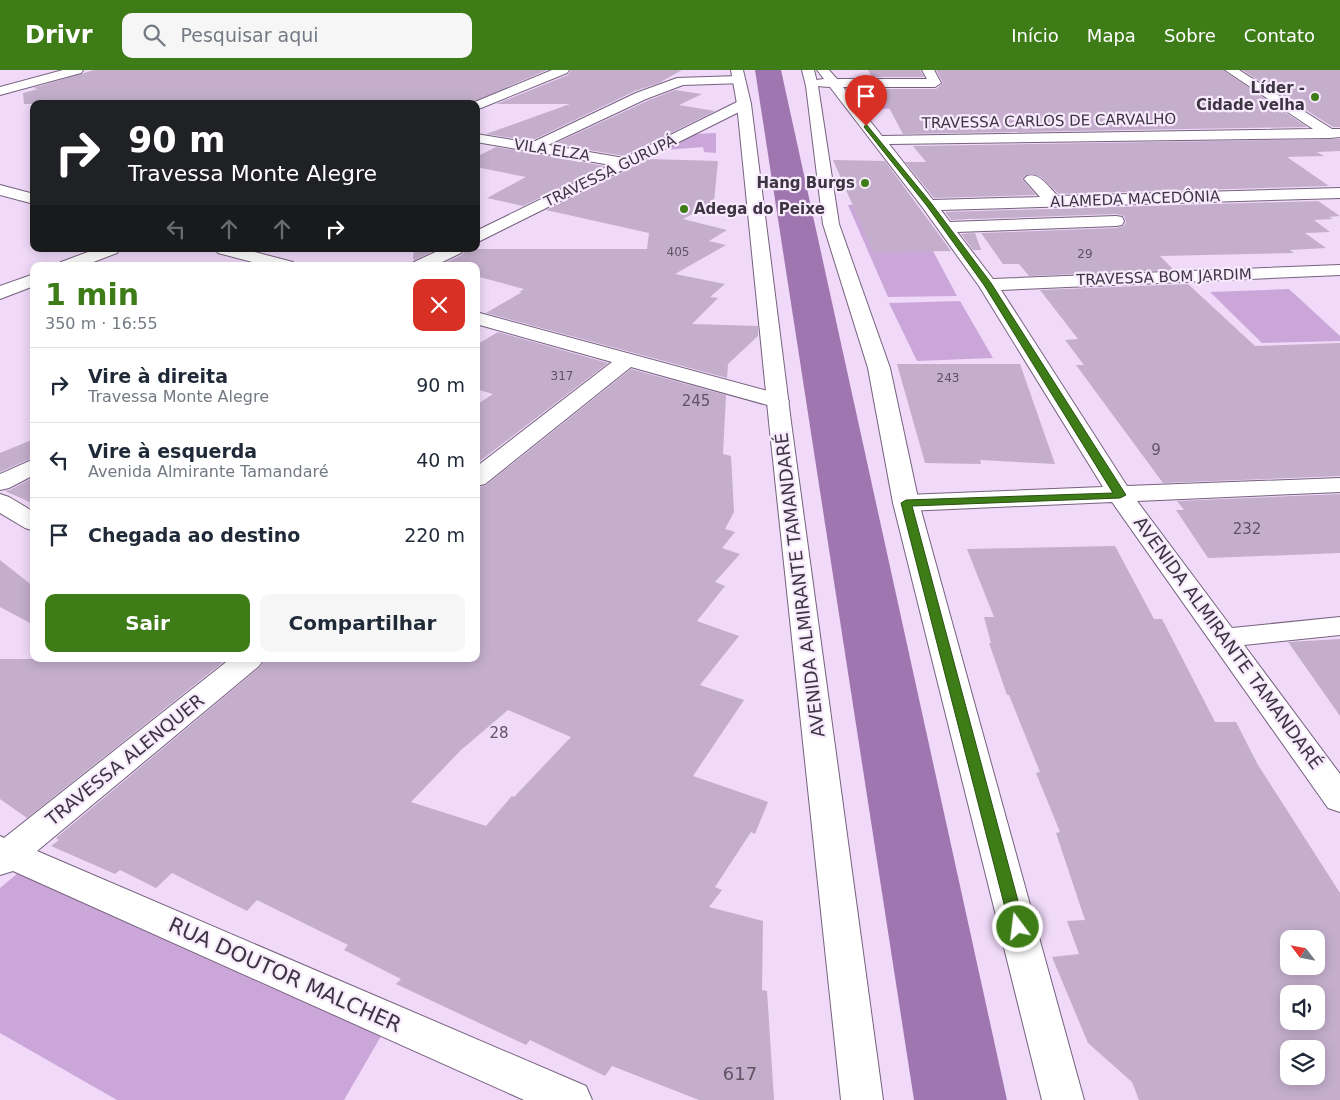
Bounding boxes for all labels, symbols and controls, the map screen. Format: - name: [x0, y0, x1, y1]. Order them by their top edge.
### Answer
- search box: [122, 13, 472, 58]
- text: Drivr: [25, 21, 92, 49]
- icon: search: [140, 21, 168, 49]
- text: Pesquisar aqui: [180, 24, 319, 46]
- text: Início: [1011, 25, 1059, 46]
- text: Mapa: [1087, 25, 1136, 46]
- text: Sobre: [1164, 25, 1216, 46]
- text: Contato: [1244, 25, 1315, 46]
- pin: [845, 75, 887, 126]
- place label: Líder - Cidade velha: [1196, 79, 1305, 114]
- icon: arrive: [852, 82, 880, 110]
- marker: Líder - Cidade velha: [1309, 91, 1321, 103]
- street label: TRAVESSA CARLOS DE CARVALHO: [921, 110, 1176, 132]
- icon: right: [45, 120, 110, 185]
- text: 90 m: [128, 120, 225, 160]
- street label: TRAVESSA GURUPÁ: [540, 130, 680, 211]
- street label: VILA ELZA: [513, 135, 592, 165]
- text: Travessa Monte Alegre: [128, 161, 377, 186]
- place label: Hang Burgs: [757, 174, 855, 192]
- marker: Hang Burgs: [859, 177, 871, 189]
- street label: ALAMEDA MACEDÔNIA: [1050, 186, 1221, 211]
- place label: Adega do Peixe: [694, 200, 825, 218]
- marker: Adega do Peixe: [678, 203, 690, 215]
- icon: left: [162, 215, 190, 243]
- icon: ahead: [215, 215, 243, 243]
- icon: ahead: [268, 215, 296, 243]
- icon: right: [321, 215, 349, 243]
- house number: 405: [667, 245, 689, 259]
- house number: 29: [1077, 247, 1093, 261]
- street label: TRAVESSA BOM JARDIM: [1075, 265, 1252, 289]
- text: 1 min: [45, 277, 139, 312]
- button: close: [413, 279, 465, 331]
- text: 350 m · 16:55: [45, 314, 158, 333]
- text: Vire à direita: [88, 365, 228, 387]
- house number: 317: [551, 369, 573, 383]
- icon: right: [45, 371, 73, 399]
- house number: 243: [937, 371, 959, 385]
- text: 90 m: [416, 374, 465, 396]
- text: Travessa Monte Alegre: [88, 387, 269, 406]
- house number: 245: [682, 392, 710, 410]
- street label: AVENIDA ALMIRANTE TAMANDARÉ: [770, 431, 829, 739]
- text: Vire à esquerda: [88, 440, 257, 462]
- house number: 9: [1151, 441, 1161, 459]
- icon: left: [45, 446, 73, 474]
- text: 40 m: [416, 449, 465, 471]
- text: Avenida Almirante Tamandaré: [88, 462, 329, 481]
- street label: AVENIDA ALMIRANTE TAMANDARÉ: [1130, 512, 1327, 773]
- house number: 232: [1233, 520, 1261, 538]
- icon: arrive: [45, 521, 73, 549]
- text: Chegada ao destino: [88, 524, 300, 546]
- text: 220 m: [404, 524, 465, 546]
- button: Sair: [45, 594, 250, 652]
- button: Compartilhar: [260, 594, 465, 652]
- street label: TRAVESSA ALENQUER: [41, 689, 208, 830]
- house number: 28: [489, 724, 509, 742]
- position arrow: [991, 900, 1043, 952]
- street label: RUA DOUTOR MALCHER: [165, 913, 405, 1037]
- north arrow: [1280, 930, 1325, 975]
- map controls: [1280, 930, 1325, 1085]
- button: sound: [1280, 985, 1325, 1030]
- button: layers: [1280, 1040, 1325, 1085]
- house number: 617: [723, 1063, 757, 1084]

